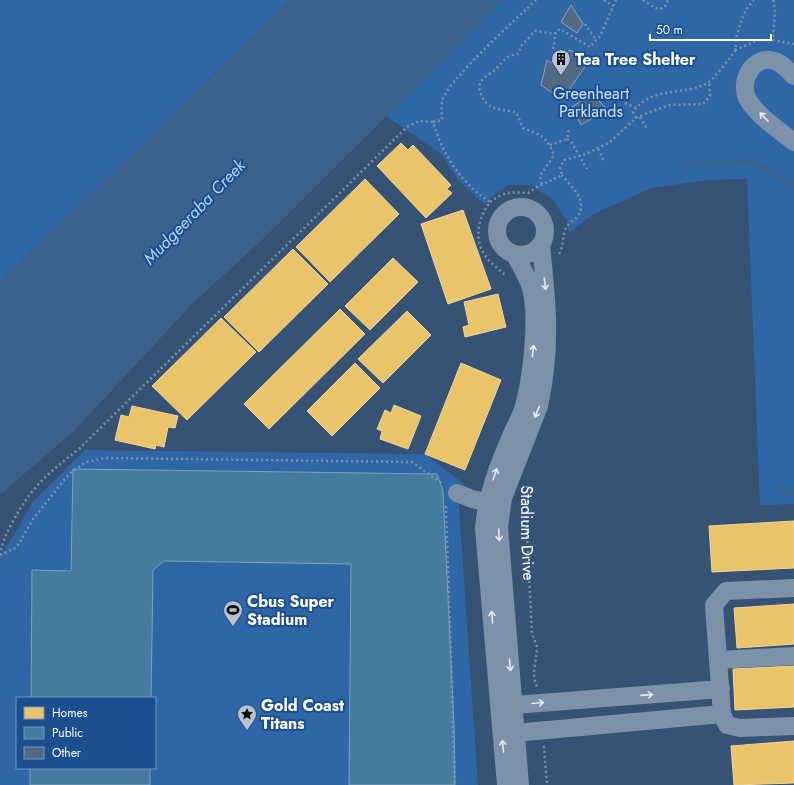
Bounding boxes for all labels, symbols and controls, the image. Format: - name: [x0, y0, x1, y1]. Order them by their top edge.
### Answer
- scale bar: [650, 16, 771, 42]
- text: 50 m: [656, 21, 683, 39]
- building icon: Tea Tree Shelter: [550, 48, 572, 76]
- place label: Tea Tree Shelter: [575, 48, 696, 71]
- park label: Greenheart Parklands: [553, 82, 629, 123]
- one-way arrow: [759, 112, 769, 122]
- water label: Mudgeeraba Creek: [138, 154, 251, 270]
- one-way arrow: [541, 277, 549, 290]
- one-way arrow: [529, 345, 536, 358]
- one-way arrow: [532, 406, 540, 418]
- one-way arrow: [492, 468, 499, 481]
- street label: Stadium Drive: [516, 486, 541, 581]
- one-way arrow: [495, 528, 503, 541]
- place label: Cbus Super Stadium: [247, 590, 335, 631]
- sports icon: Cbus Super Stadium: [222, 599, 244, 627]
- one-way arrow: [488, 611, 495, 624]
- one-way arrow: [506, 658, 513, 671]
- one-way arrow: [640, 691, 653, 698]
- place label: Gold Coast Titans: [261, 694, 345, 735]
- legend: [16, 697, 156, 769]
- one-way arrow: [531, 699, 544, 706]
- place icon: Gold Coast Titans: [236, 703, 258, 731]
- text: Homes: [52, 704, 88, 722]
- text: Public: [52, 724, 83, 742]
- one-way arrow: [499, 740, 507, 753]
- text: Other: [52, 744, 82, 762]

